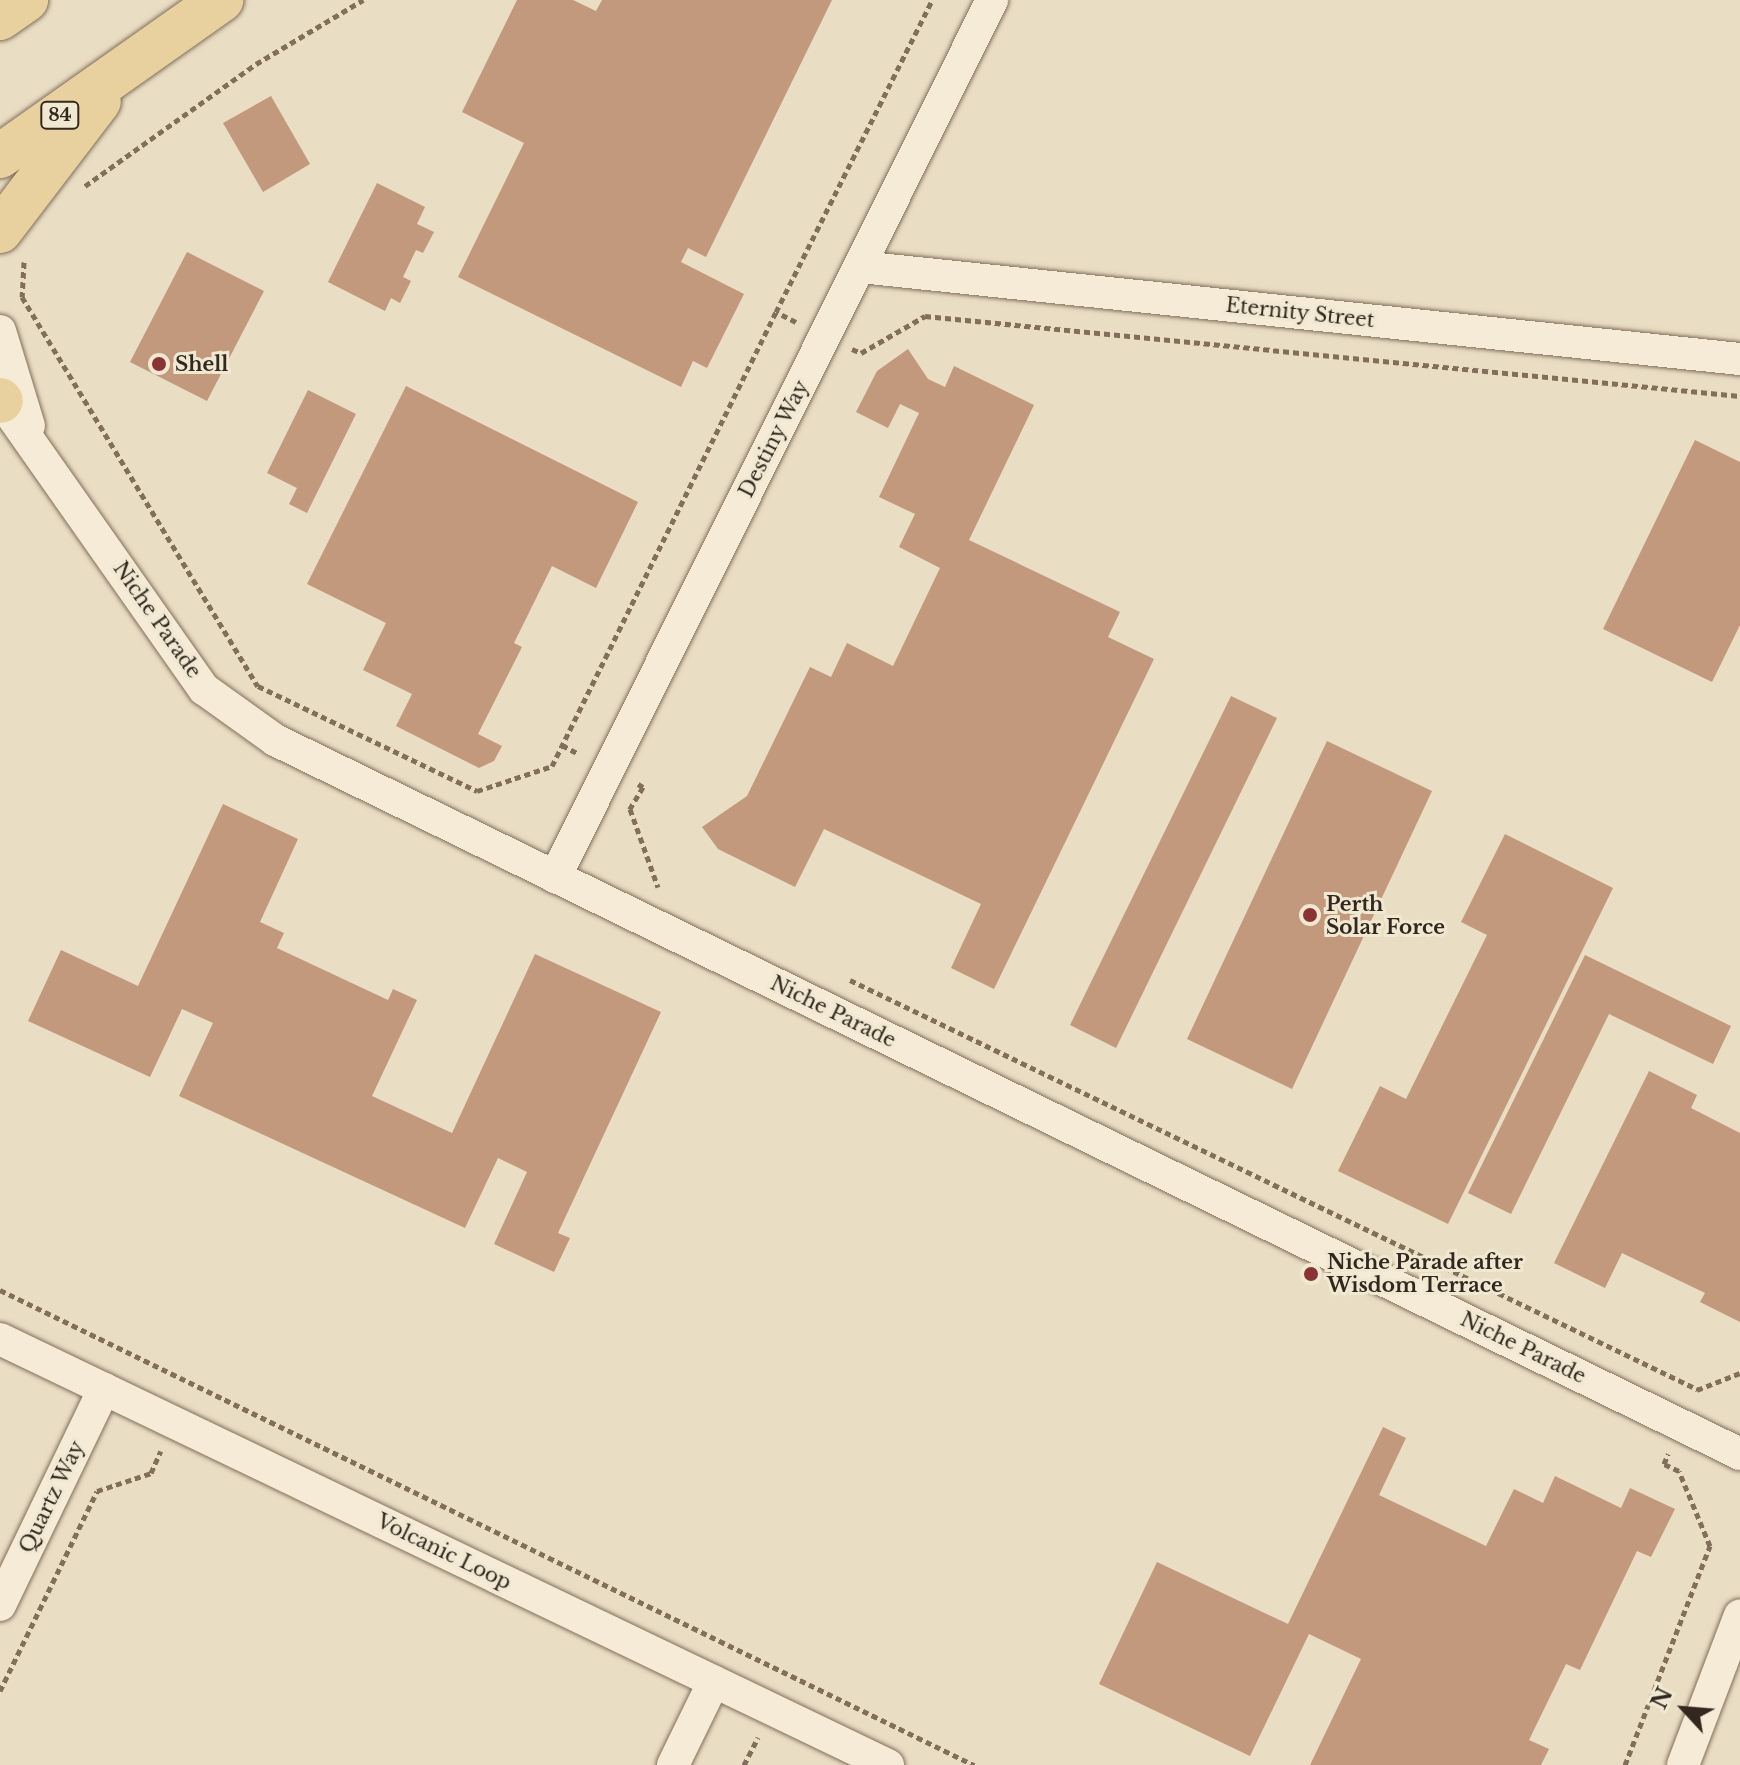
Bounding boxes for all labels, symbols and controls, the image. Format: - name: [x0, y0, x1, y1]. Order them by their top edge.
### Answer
- road number: 84: [40, 101, 80, 129]
- street label: Eternity Street: [1224, 293, 1376, 333]
- place label: Shell: [175, 352, 228, 376]
- marker: Shell: [150, 355, 168, 373]
- street label: Destiny Way: [734, 376, 814, 502]
- street label: Niche Parade: [108, 557, 206, 683]
- place label: Perth Solar Force: [1326, 892, 1445, 939]
- marker: Perth Solar Force: [1301, 906, 1319, 924]
- street label: Niche Parade: [766, 971, 900, 1053]
- place label: Niche Parade after Wisdom Terrace: [1327, 1250, 1523, 1297]
- marker: Niche Parade after Wisdom Terrace: [1302, 1265, 1320, 1283]
- street label: Niche Parade: [1456, 1307, 1590, 1389]
- street label: Quartz Way: [14, 1437, 90, 1557]
- street label: Volcanic Loop: [373, 1509, 515, 1595]
- north arrow: [1644, 1669, 1724, 1749]
- text: N: [1645, 1683, 1679, 1713]

